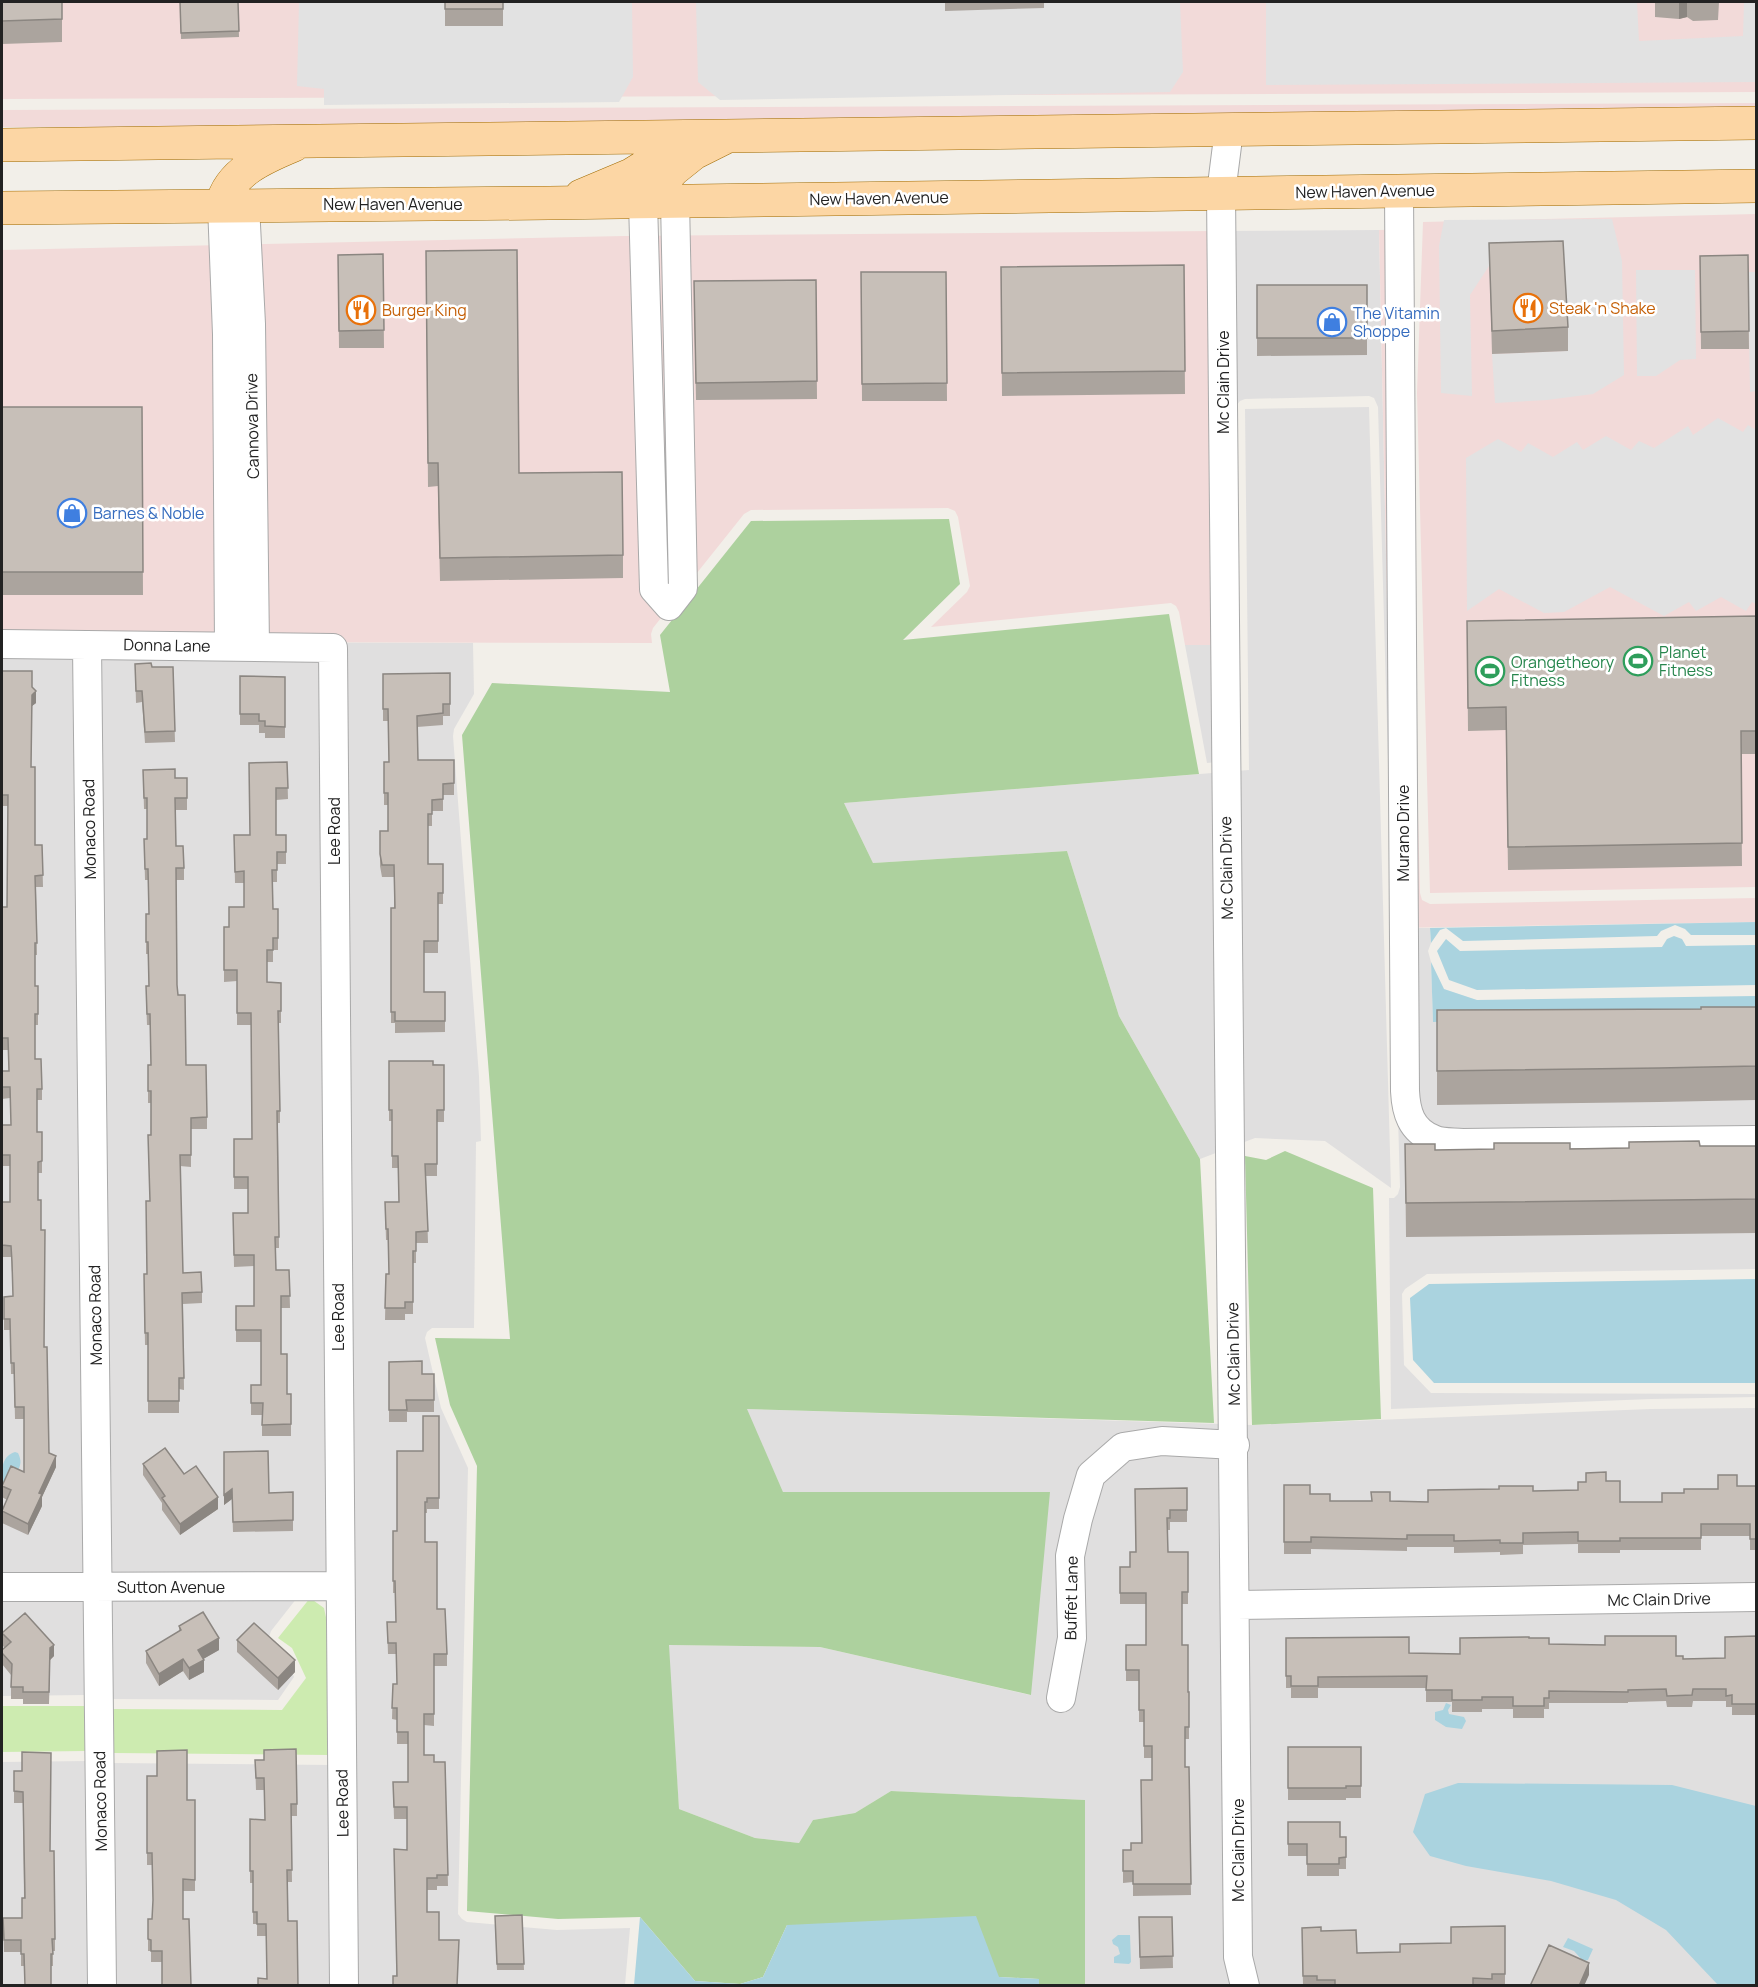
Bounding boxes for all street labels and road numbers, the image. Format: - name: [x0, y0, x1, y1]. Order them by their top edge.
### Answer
- street label: New Haven Avenue: [1295, 179, 1435, 203]
- street label: New Haven Avenue: [809, 186, 949, 210]
- street label: New Haven Avenue: [323, 193, 463, 215]
- street label: Mc Clain Drive: [1212, 330, 1234, 434]
- street label: Cannova Drive: [240, 373, 264, 479]
- street label: Donna Lane: [123, 633, 211, 657]
- street label: Monaco Road: [77, 779, 101, 879]
- street label: Murano Drive: [1392, 785, 1414, 881]
- street label: Lee Road: [323, 797, 345, 865]
- street label: Mc Clain Drive: [1214, 816, 1238, 920]
- street label: Monaco Road: [83, 1265, 107, 1365]
- street label: Lee Road: [327, 1283, 349, 1351]
- street label: Mc Clain Drive: [1221, 1302, 1245, 1406]
- street label: Buffet Lane: [1059, 1556, 1083, 1640]
- street label: Sutton Avenue: [117, 1576, 225, 1598]
- street label: Mc Clain Drive: [1607, 1587, 1711, 1611]
- street label: Monaco Road: [88, 1751, 112, 1851]
- street label: Lee Road: [330, 1769, 354, 1837]
- street label: Mc Clain Drive: [1227, 1798, 1249, 1902]

